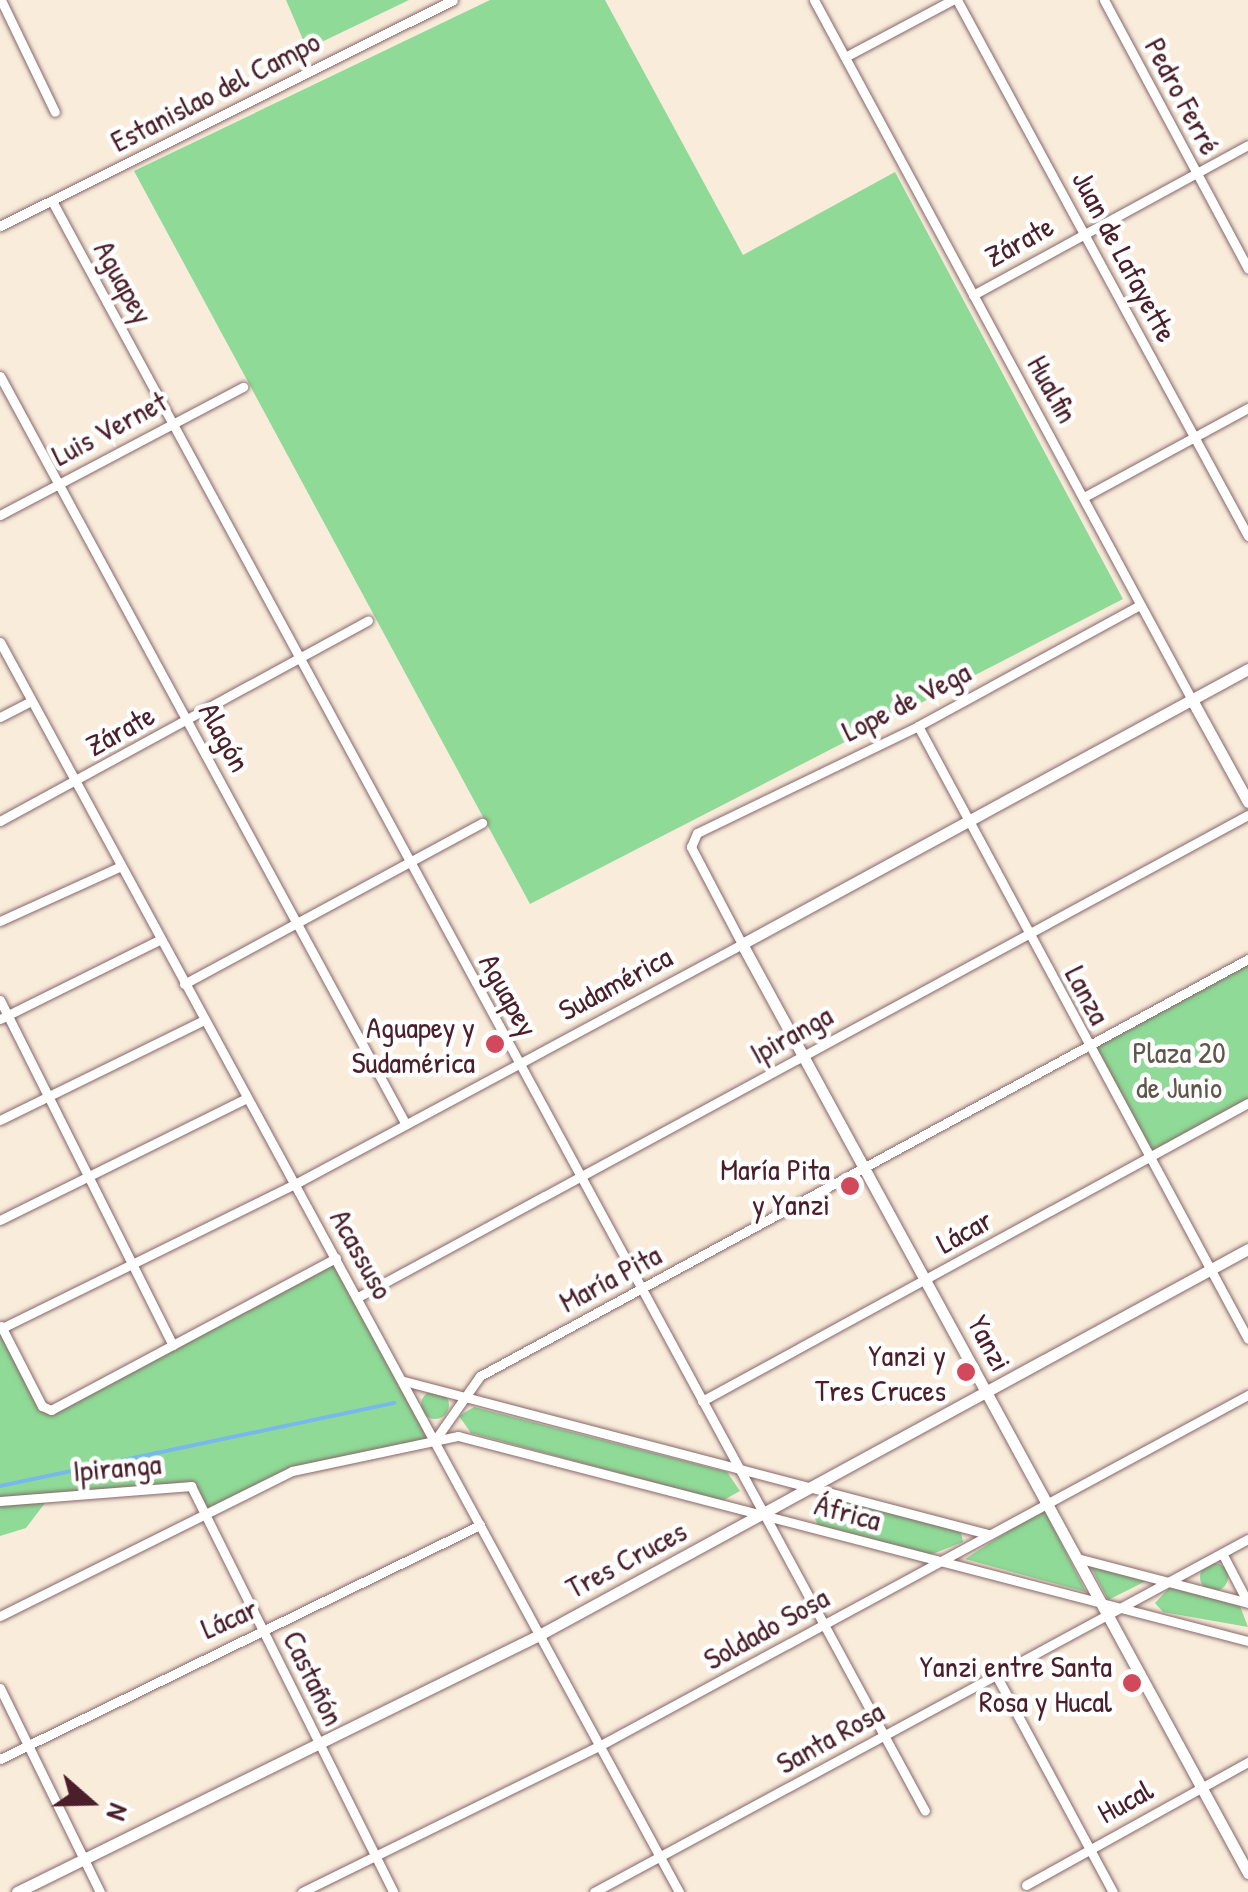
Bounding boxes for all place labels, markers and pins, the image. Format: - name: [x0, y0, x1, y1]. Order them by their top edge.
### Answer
- place label: Aguapey y Sudamérica: [352, 1009, 475, 1080]
- marker: Aguapey y Sudamérica: [484, 1033, 506, 1055]
- place label: María Pita y Yanzi: [720, 1151, 830, 1222]
- marker: María Pita y Yanzi: [839, 1175, 861, 1197]
- place label: Yanzi y Tres Cruces: [815, 1337, 946, 1408]
- marker: Yanzi y Tres Cruces: [955, 1361, 977, 1383]
- place label: Yanzi entre Santa Rosa y Hucal: [920, 1648, 1112, 1718]
- marker: Yanzi entre Santa Rosa y Hucal: [1121, 1672, 1143, 1694]

